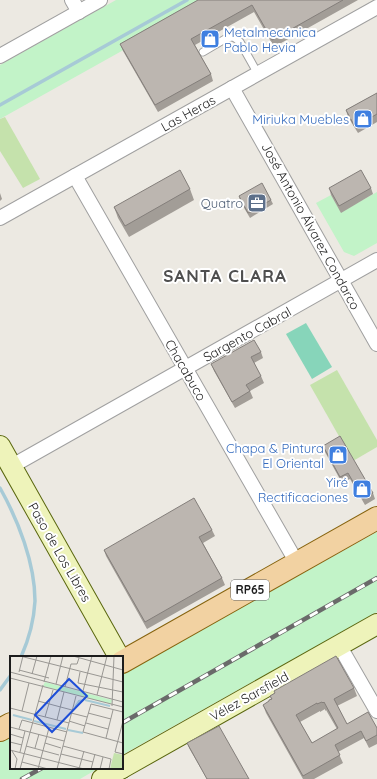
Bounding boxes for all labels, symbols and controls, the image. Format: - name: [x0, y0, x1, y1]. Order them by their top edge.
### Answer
- place label: Metalmecánica Pablo Hevia: [224, 24, 316, 55]
- shop icon: Metalmecánica Pablo Hevia: [199, 28, 221, 50]
- street label: Las Heras: [158, 91, 218, 135]
- shop icon: Miriuka Muebles: [352, 108, 374, 130]
- place label: Miriuka Muebles: [252, 111, 349, 127]
- street label: José Antonio Álvarez Condarco: [258, 140, 364, 313]
- office icon: Quatro: [246, 192, 268, 214]
- place label: Quatro: [201, 195, 243, 211]
- district label: SANTA CLARA: [163, 265, 287, 286]
- street label: Sargento Cabral: [200, 303, 294, 365]
- street label: Chacabuco: [162, 336, 210, 404]
- place label: Chapa & Pintura El Oriental: [226, 440, 324, 471]
- shop icon: Chapa & Pintura El Oriental: [327, 444, 349, 466]
- place label: Yiré Rectificaciones: [258, 474, 348, 505]
- shop icon: Yiré Rectificaciones: [351, 478, 373, 500]
- street label: Paso de Los Libres: [25, 500, 95, 604]
- road number: RP65: [231, 580, 269, 600]
- inset map: [10, 656, 123, 769]
- street label: Vélez Sarsfield: [207, 668, 291, 724]

